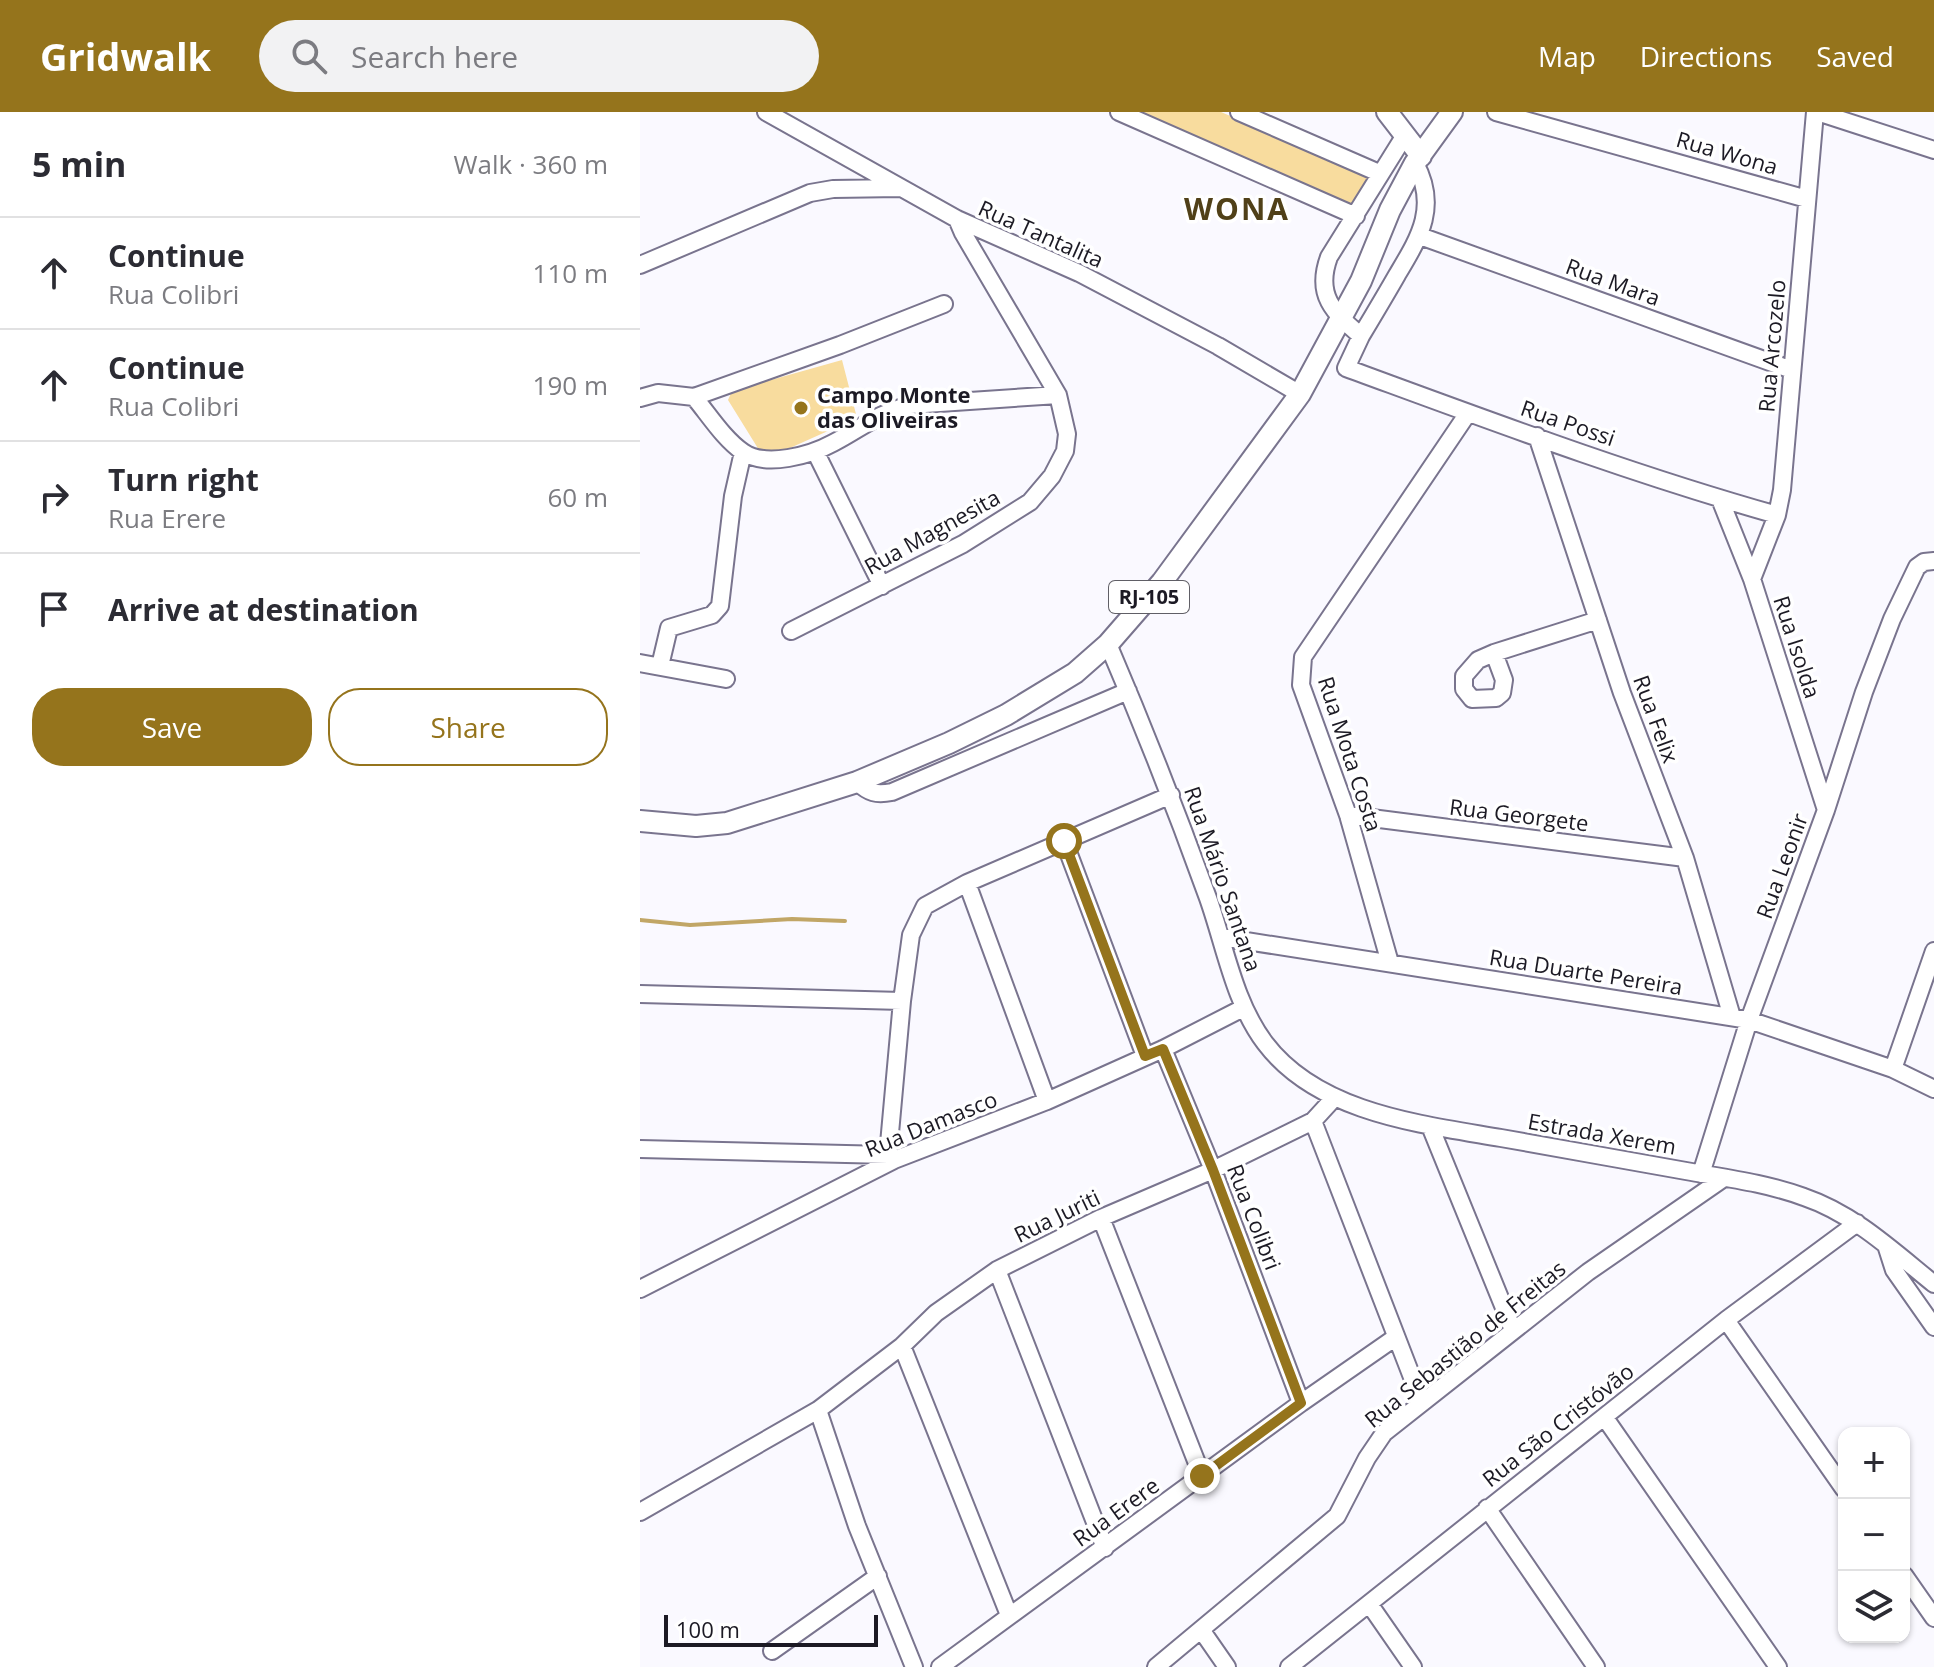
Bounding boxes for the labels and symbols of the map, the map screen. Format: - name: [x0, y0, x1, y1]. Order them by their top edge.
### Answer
- street label: Rua Wona: [1673, 123, 1782, 181]
- district label: WONA: [1184, 188, 1290, 229]
- street label: Rua Tantalita: [974, 192, 1109, 274]
- street label: Rua Mara: [1562, 250, 1665, 312]
- street label: Rua Arcozelo: [1750, 278, 1792, 414]
- place label: Campo Monte das Oliveiras: [817, 379, 971, 434]
- street label: Rua Possi: [1517, 392, 1620, 452]
- marker: Campo Monte das Oliveiras: [792, 399, 810, 417]
- street label: Rua Magnesita: [858, 481, 1005, 581]
- road number: RJ-105: [1109, 581, 1189, 613]
- street label: Rua Isolda: [1767, 592, 1829, 702]
- street label: Rua Felix: [1627, 671, 1687, 767]
- street label: Rua Mota Costa: [1312, 672, 1390, 835]
- street label: Rua Mário Santana: [1178, 782, 1270, 975]
- street label: Rua Georgete: [1448, 791, 1590, 837]
- street label: Rua Leonir: [1748, 809, 1814, 923]
- route start: [1046, 823, 1082, 859]
- street label: Rua Duarte Pereira: [1487, 941, 1685, 1001]
- street label: Rua Damasco: [860, 1083, 1001, 1163]
- street label: Estrada Xerem: [1526, 1105, 1679, 1161]
- street label: Rua Colibri: [1221, 1159, 1289, 1274]
- street label: Rua Juriti: [1008, 1181, 1105, 1249]
- street label: Rua Sebastião de Freitas: [1358, 1253, 1571, 1434]
- street label: Rua São Cristóvão: [1475, 1356, 1639, 1493]
- route end: [1184, 1458, 1220, 1494]
- street label: Rua Erere: [1066, 1470, 1165, 1553]
- scale bar: [664, 1611, 878, 1647]

